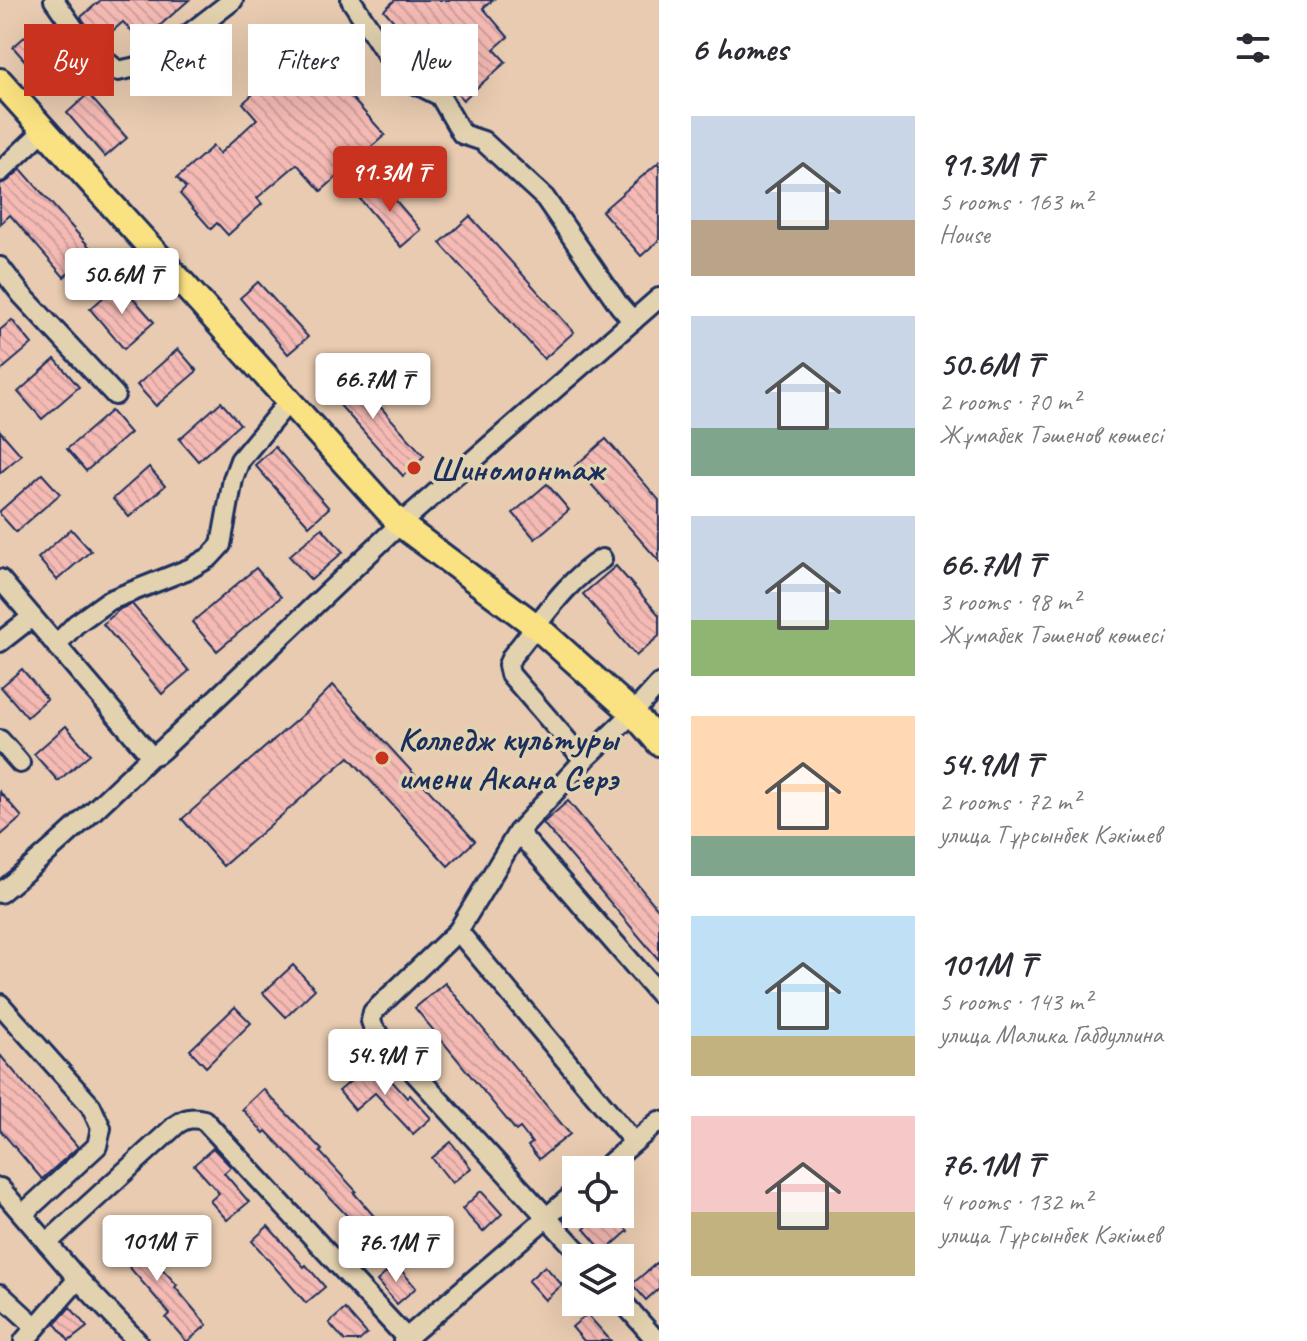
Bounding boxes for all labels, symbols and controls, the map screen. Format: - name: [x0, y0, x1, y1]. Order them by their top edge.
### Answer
- chip: Buy: [24, 24, 114, 96]
- chip: Rent: [130, 24, 232, 96]
- chip: Filters: [248, 24, 365, 96]
- chip: New: [381, 24, 478, 96]
- icon: filters: [1231, 26, 1275, 70]
- text: 6 homes: [691, 27, 788, 70]
- text: 91.3M ₸: [939, 142, 1041, 185]
- pin: 91.3M ₸: [316, 146, 464, 214]
- icon: home: [755, 148, 851, 244]
- text: 91.3M ₸: [351, 155, 429, 188]
- text: 5 rooms · 163 m²: [939, 185, 1091, 218]
- text: House: [939, 218, 990, 251]
- pin: 50.6M ₸: [48, 248, 196, 316]
- text: 50.6M ₸: [83, 257, 161, 290]
- text: 50.6M ₸: [939, 342, 1041, 385]
- icon: home: [755, 348, 851, 444]
- pin: 66.7M ₸: [299, 353, 447, 421]
- text: 66.7M ₸: [333, 362, 413, 395]
- text: 2 rooms · 70 m²: [939, 385, 1080, 418]
- text: Жұмабек Тәшенов көшесі: [939, 418, 1163, 451]
- place label: Шиномонтаж: [430, 447, 607, 490]
- marker: Шиномонтаж: [405, 459, 423, 477]
- text: 66.7M ₸: [939, 542, 1043, 585]
- icon: home: [755, 548, 851, 644]
- text: 3 rooms · 98 m²: [939, 585, 1080, 618]
- text: Жұмабек Тәшенов көшесі: [939, 618, 1163, 651]
- place label: Колледж культуры имени Акана Серэ: [398, 717, 621, 799]
- text: 54.9M ₸: [939, 742, 1040, 785]
- icon: home: [755, 748, 851, 844]
- marker: Колледж культуры имени Акана Серэ: [373, 749, 391, 767]
- text: 2 rooms · 72 m²: [939, 785, 1080, 818]
- text: улица Тұрсынбек Кәкішев: [939, 818, 1161, 851]
- text: 101M ₸: [939, 942, 1035, 985]
- icon: home: [755, 948, 851, 1044]
- text: 5 rooms · 143 m²: [939, 985, 1091, 1018]
- text: улица Малика Габдуллина: [939, 1018, 1163, 1051]
- pin: 54.9M ₸: [311, 1029, 459, 1097]
- text: 54.9M ₸: [346, 1038, 424, 1071]
- text: 76.1M ₸: [939, 1142, 1042, 1185]
- icon: home: [755, 1148, 851, 1244]
- map controls: [562, 1156, 634, 1316]
- button: locate: [562, 1156, 634, 1228]
- text: 4 rooms · 132 m²: [939, 1185, 1091, 1218]
- pin: 101M ₸: [92, 1215, 222, 1283]
- pin: 76.1M ₸: [322, 1216, 470, 1284]
- text: улица Тұрсынбек Кәкішев: [939, 1218, 1161, 1251]
- text: 101M ₸: [120, 1224, 194, 1257]
- text: 76.1M ₸: [357, 1225, 435, 1258]
- button: layers: [562, 1244, 634, 1316]

